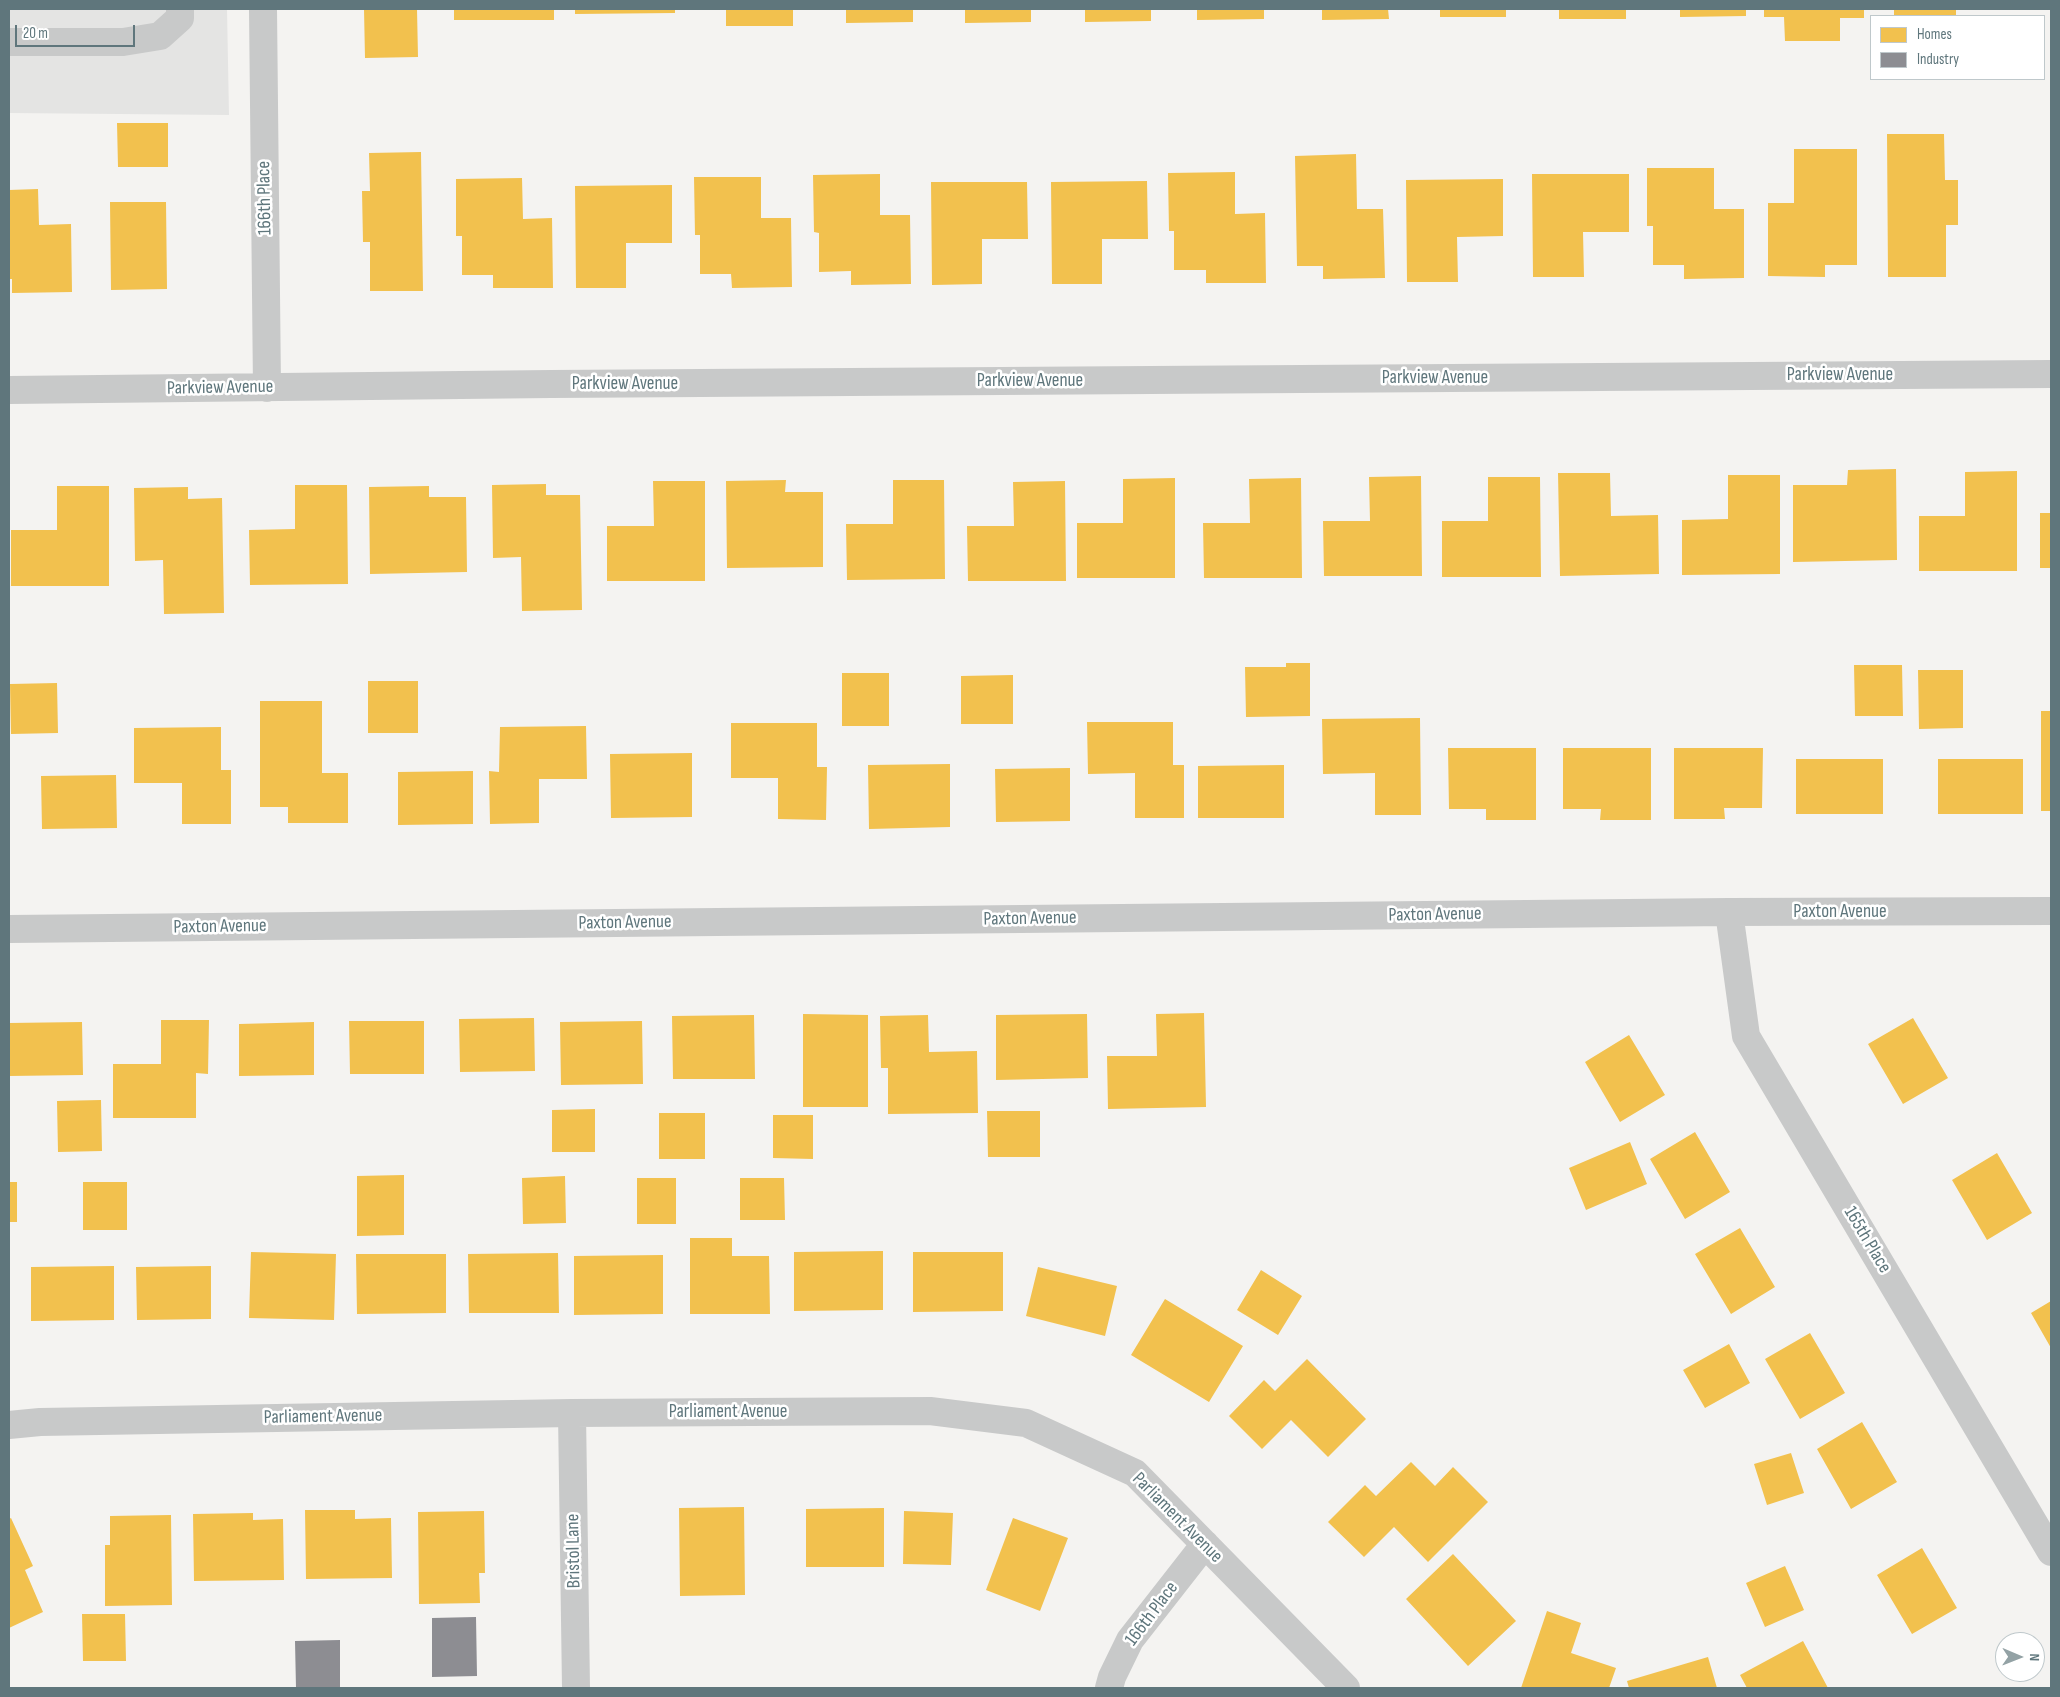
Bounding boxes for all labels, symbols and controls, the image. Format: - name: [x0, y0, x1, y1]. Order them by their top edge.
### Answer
- scale bar: [18, 15, 138, 47]
- legend: [1870, 15, 2045, 80]
- text: 20 m: [23, 24, 48, 43]
- text: Homes: [1917, 25, 1952, 44]
- text: Industry: [1917, 50, 1959, 69]
- street label: 166th Place: [253, 161, 277, 235]
- street label: Parkview Avenue: [1787, 364, 1893, 386]
- street label: Parkview Avenue: [1382, 367, 1488, 389]
- street label: Parkview Avenue: [977, 370, 1083, 392]
- street label: Parkview Avenue: [572, 373, 678, 395]
- street label: Parkview Avenue: [167, 376, 273, 400]
- street label: Paxton Avenue: [1793, 901, 1887, 923]
- street label: Paxton Avenue: [1388, 903, 1482, 927]
- street label: Paxton Avenue: [983, 907, 1077, 931]
- street label: Paxton Avenue: [578, 911, 672, 935]
- street label: Paxton Avenue: [173, 915, 267, 939]
- street label: 165th Place: [1838, 1203, 1896, 1277]
- street label: Parliament Avenue: [669, 1401, 787, 1423]
- street label: Parliament Avenue: [263, 1405, 383, 1429]
- street label: Parliament Avenue: [1127, 1468, 1227, 1568]
- street label: Bristol Lane: [562, 1514, 586, 1588]
- street label: 166th Place: [1121, 1577, 1183, 1651]
- north arrow: [1995, 1632, 2045, 1682]
- text: N: [2026, 1653, 2043, 1661]

